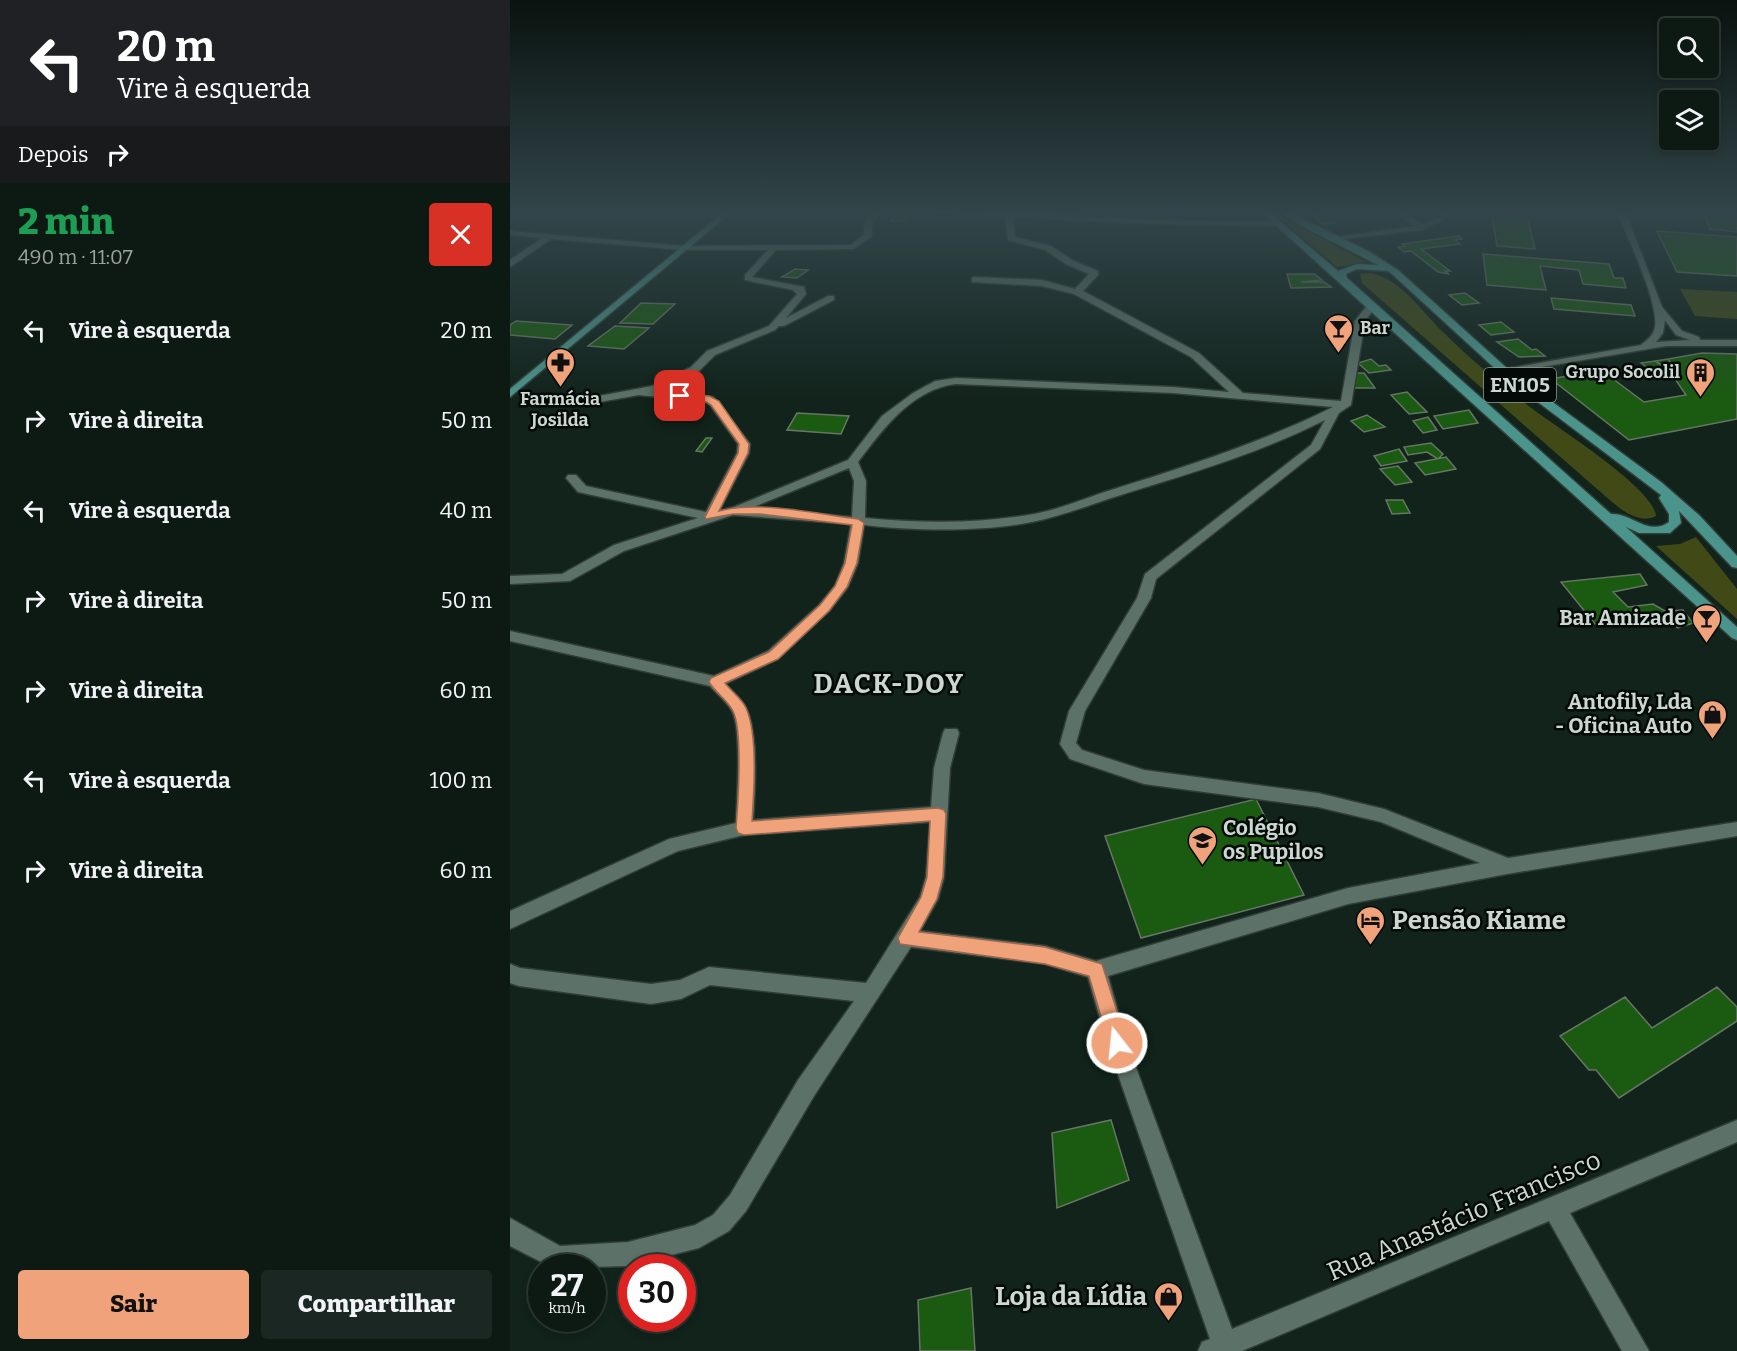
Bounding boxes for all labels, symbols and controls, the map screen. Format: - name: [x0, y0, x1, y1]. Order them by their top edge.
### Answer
- map controls: [1659, 18, 1719, 150]
- button: search: [1659, 18, 1719, 78]
- text: 20 m: [117, 22, 215, 72]
- icon: left: [18, 24, 96, 102]
- text: Vire à esquerda: [117, 73, 311, 105]
- button: layers: [1659, 90, 1719, 150]
- icon: right: [101, 138, 134, 171]
- text: Depois: [18, 141, 89, 168]
- text: 2 min: [18, 200, 114, 244]
- button: close: [429, 203, 492, 266]
- text: 490 m · 11:07: [18, 245, 133, 269]
- bar icon: Bar: [1323, 312, 1355, 354]
- icon: left: [18, 314, 51, 347]
- text: Vire à esquerda: [69, 317, 230, 344]
- text: 20 m: [441, 317, 492, 344]
- place label: Bar: [1360, 317, 1391, 339]
- pharmacy icon: Farmácia Josilda: [544, 346, 576, 388]
- building icon: Grupo Socolil: [1685, 356, 1717, 398]
- place label: Grupo Socolil: [1565, 361, 1680, 383]
- road number: EN105: [1484, 368, 1556, 402]
- pin: [654, 370, 705, 421]
- icon: arrive: [663, 379, 696, 412]
- place label: Farmácia Josilda: [520, 388, 600, 431]
- icon: right: [18, 404, 51, 437]
- text: Vire à direita: [69, 407, 203, 434]
- text: 50 m: [441, 407, 492, 434]
- icon: left: [18, 494, 51, 527]
- text: Vire à esquerda: [69, 497, 230, 524]
- text: 40 m: [440, 497, 492, 524]
- icon: right: [18, 584, 51, 617]
- text: Vire à direita: [69, 587, 203, 614]
- text: 50 m: [441, 587, 492, 614]
- bar icon: Bar Amizade: [1691, 602, 1723, 644]
- place label: Bar Amizade: [1559, 605, 1686, 631]
- district label: DACK-DOY: [813, 668, 965, 700]
- icon: right: [18, 674, 51, 707]
- text: Vire à direita: [69, 677, 203, 704]
- text: 60 m: [440, 677, 492, 704]
- place label: Antofily, Lda - Oficina Auto: [1555, 689, 1692, 739]
- shop icon: Antofily, Lda - Oficina Auto: [1697, 698, 1729, 740]
- icon: left: [18, 764, 51, 797]
- text: Vire à esquerda: [69, 767, 230, 794]
- text: 100 m: [429, 767, 492, 794]
- place label: Colégio os Pupilos: [1223, 815, 1324, 865]
- school or university icon: Colégio os Pupilos: [1186, 824, 1218, 866]
- icon: right: [18, 854, 51, 887]
- text: Vire à direita: [69, 857, 203, 884]
- text: 60 m: [440, 857, 492, 884]
- hotel icon: Pensão Kiame: [1355, 904, 1387, 946]
- place label: Pensão Kiame: [1392, 905, 1566, 936]
- position arrow: [1085, 1011, 1149, 1075]
- street label: Rua Anastácio Francisco: [1323, 1144, 1605, 1288]
- speed limit sign: 30: [618, 1254, 696, 1332]
- text: 27: [551, 1268, 583, 1304]
- button: Sair: [18, 1270, 249, 1339]
- button: Compartilhar: [261, 1270, 492, 1339]
- shop icon: Loja da Lídia: [1152, 1280, 1184, 1322]
- place label: Loja da Lídia: [995, 1281, 1147, 1312]
- text: km/h: [548, 1299, 586, 1317]

